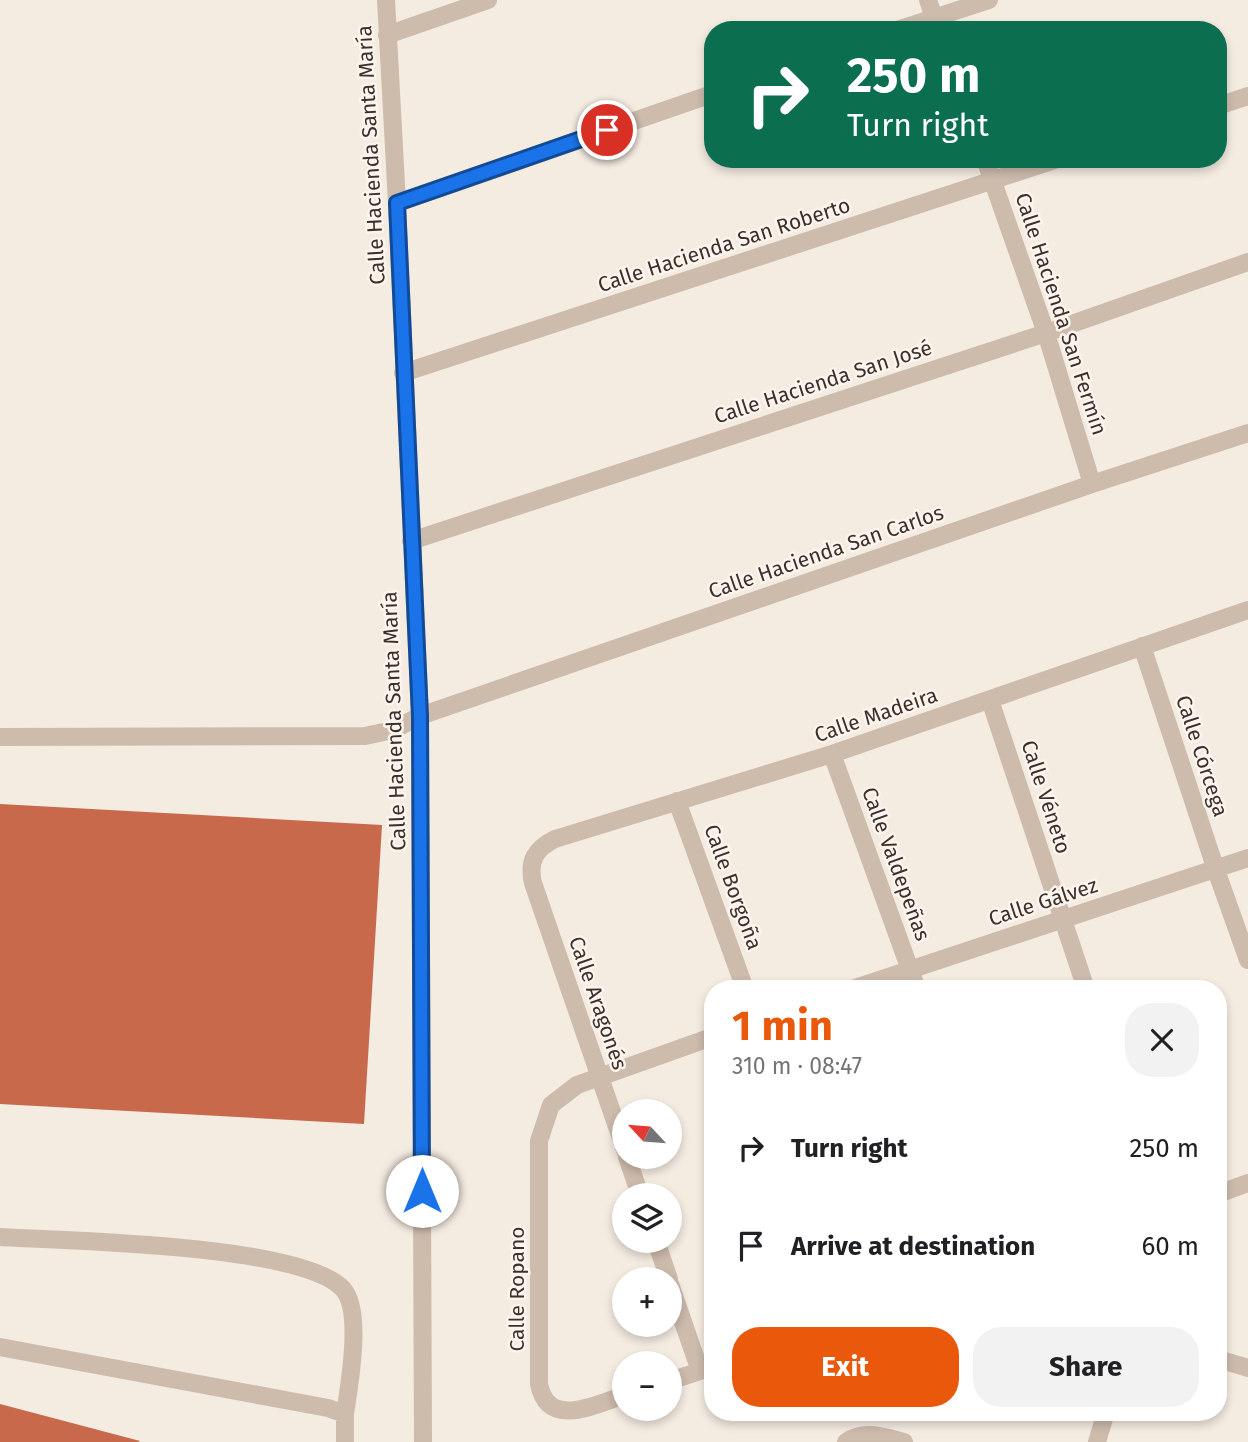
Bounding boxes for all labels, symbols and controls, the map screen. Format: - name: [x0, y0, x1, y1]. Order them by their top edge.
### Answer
- street label: Calle Hacienda Santa María: [351, 25, 391, 285]
- text: 250 m: [847, 46, 980, 105]
- icon: right: [732, 49, 823, 140]
- pin: [577, 100, 637, 160]
- text: Turn right: [847, 106, 989, 144]
- icon: arrive: [588, 111, 626, 149]
- street label: Calle Hacienda San Fermín: [1010, 190, 1112, 438]
- street label: Calle Hacienda San Roberto: [594, 192, 854, 298]
- street label: Calle Hacienda San José: [711, 334, 935, 430]
- street label: Calle Hacienda San Carlos: [705, 499, 947, 604]
- street label: Calle Hacienda Santa María: [376, 591, 412, 851]
- street label: Calle Madeira: [811, 682, 941, 748]
- street label: Calle Córcega: [1170, 692, 1234, 820]
- street label: Calle Véneto: [1015, 737, 1077, 857]
- street label: Calle Valdepeñas: [856, 784, 936, 944]
- street label: Calle Borgoña: [698, 821, 768, 953]
- street label: Calle Gálvez: [985, 872, 1101, 932]
- street label: Calle Aragonés: [563, 933, 633, 1073]
- text: 1 min: [732, 1001, 833, 1051]
- button: close: [1125, 1003, 1199, 1077]
- text: 310 m · 08:47: [732, 1052, 862, 1080]
- north arrow: [612, 1099, 682, 1169]
- map controls: [612, 1099, 682, 1421]
- icon: right: [732, 1129, 770, 1167]
- text: Turn right: [791, 1133, 908, 1164]
- text: 250 m: [1129, 1133, 1199, 1164]
- position arrow: [385, 1154, 459, 1228]
- button: layers: [612, 1183, 682, 1253]
- street label: Calle Ropano: [504, 1227, 530, 1351]
- icon: arrive: [732, 1227, 770, 1265]
- text: Arrive at destination: [791, 1231, 1035, 1262]
- text: 60 m: [1141, 1231, 1199, 1262]
- button: +: [612, 1267, 682, 1337]
- button: Exit: [732, 1327, 959, 1407]
- button: Share: [973, 1327, 1199, 1407]
- button: −: [612, 1351, 682, 1421]

